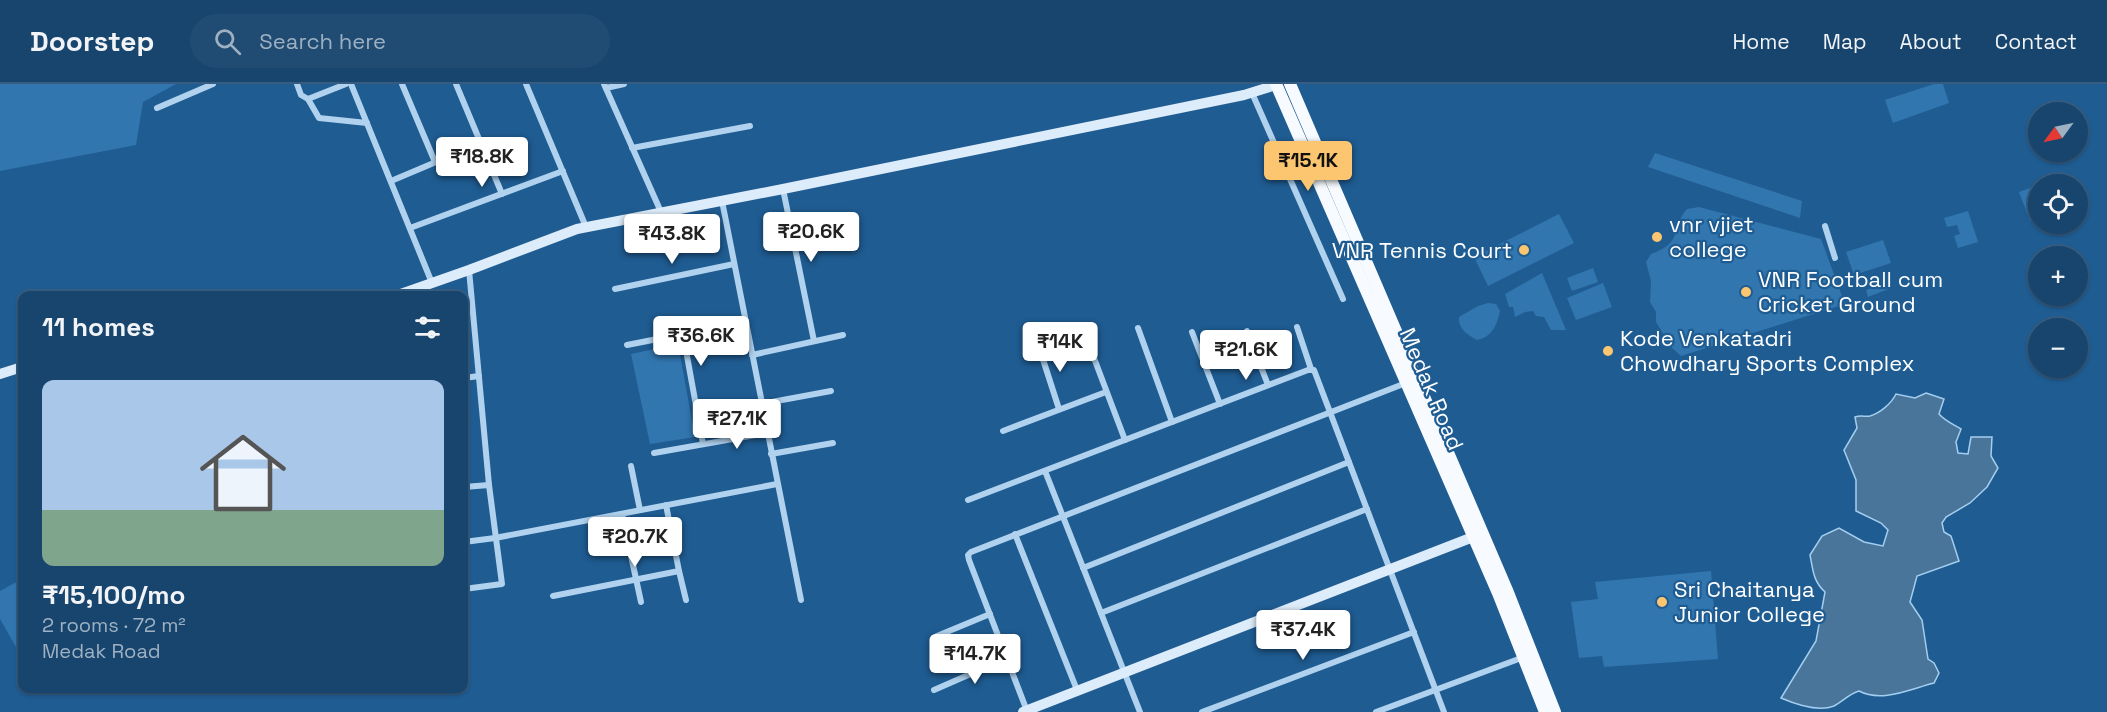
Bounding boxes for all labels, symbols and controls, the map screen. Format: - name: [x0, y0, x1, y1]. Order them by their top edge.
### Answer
- search box: [190, 14, 610, 68]
- text: Doorstep: [30, 23, 154, 59]
- icon: search: [211, 25, 244, 58]
- text: Search here: [259, 27, 386, 55]
- text: Home: [1732, 28, 1790, 55]
- text: Map: [1823, 28, 1867, 55]
- text: About: [1900, 28, 1962, 55]
- text: Contact: [1995, 28, 2077, 55]
- north arrow: [2028, 102, 2088, 162]
- map controls: [2028, 102, 2088, 378]
- pin: ₹18.8K: [433, 137, 531, 188]
- pin: ₹15.1K: [1259, 141, 1357, 192]
- text: ₹18.8K: [450, 143, 514, 169]
- text: ₹15.1K: [1278, 147, 1338, 173]
- button: locate: [2028, 174, 2088, 234]
- place label: vnr vjiet college: [1669, 210, 1754, 263]
- pin: ₹20.6K: [762, 212, 860, 263]
- pin: ₹43.8K: [623, 214, 721, 265]
- text: ₹20.6K: [777, 218, 845, 244]
- text: ₹43.8K: [638, 220, 706, 246]
- marker: vnr vjiet college: [1650, 230, 1664, 244]
- place label: VNR Tennis Court: [1332, 236, 1512, 264]
- marker: VNR Tennis Court: [1517, 243, 1531, 257]
- button: +: [2028, 246, 2088, 306]
- place label: VNR Football cum Cricket Ground: [1758, 265, 1943, 318]
- marker: VNR Football cum Cricket Ground: [1739, 285, 1753, 299]
- text: 11 homes: [42, 310, 155, 344]
- icon: filters: [411, 311, 444, 344]
- pin: ₹36.6K: [652, 316, 750, 367]
- button: −: [2028, 318, 2088, 378]
- text: ₹36.6K: [667, 322, 735, 348]
- pin: ₹14K: [1024, 322, 1096, 373]
- street label: Medak Road: [1394, 324, 1470, 454]
- place label: Kode Venkatadri Chowdhary Sports Complex: [1620, 324, 1915, 377]
- text: ₹14K: [1037, 328, 1083, 354]
- pin: ₹21.6K: [1197, 330, 1295, 381]
- text: ₹21.6K: [1214, 336, 1278, 362]
- marker: Kode Venkatadri Chowdhary Sports Complex: [1601, 344, 1615, 358]
- pin: ₹27.1K: [688, 399, 786, 450]
- text: ₹27.1K: [707, 405, 767, 431]
- icon: home: [189, 419, 297, 527]
- pin: ₹20.7K: [586, 517, 684, 568]
- text: ₹20.7K: [602, 523, 668, 549]
- place label: Sri Chaitanya Junior College: [1674, 575, 1825, 628]
- text: ₹15,100/mo: [42, 578, 185, 612]
- marker: Sri Chaitanya Junior College: [1655, 595, 1669, 609]
- pin: ₹37.4K: [1254, 610, 1352, 661]
- text: 2 rooms · 72 m²: [42, 612, 186, 638]
- text: ₹37.4K: [1270, 616, 1336, 642]
- pin: ₹14.7K: [926, 634, 1024, 685]
- text: Medak Road: [42, 638, 161, 664]
- text: ₹14.7K: [943, 640, 1007, 666]

